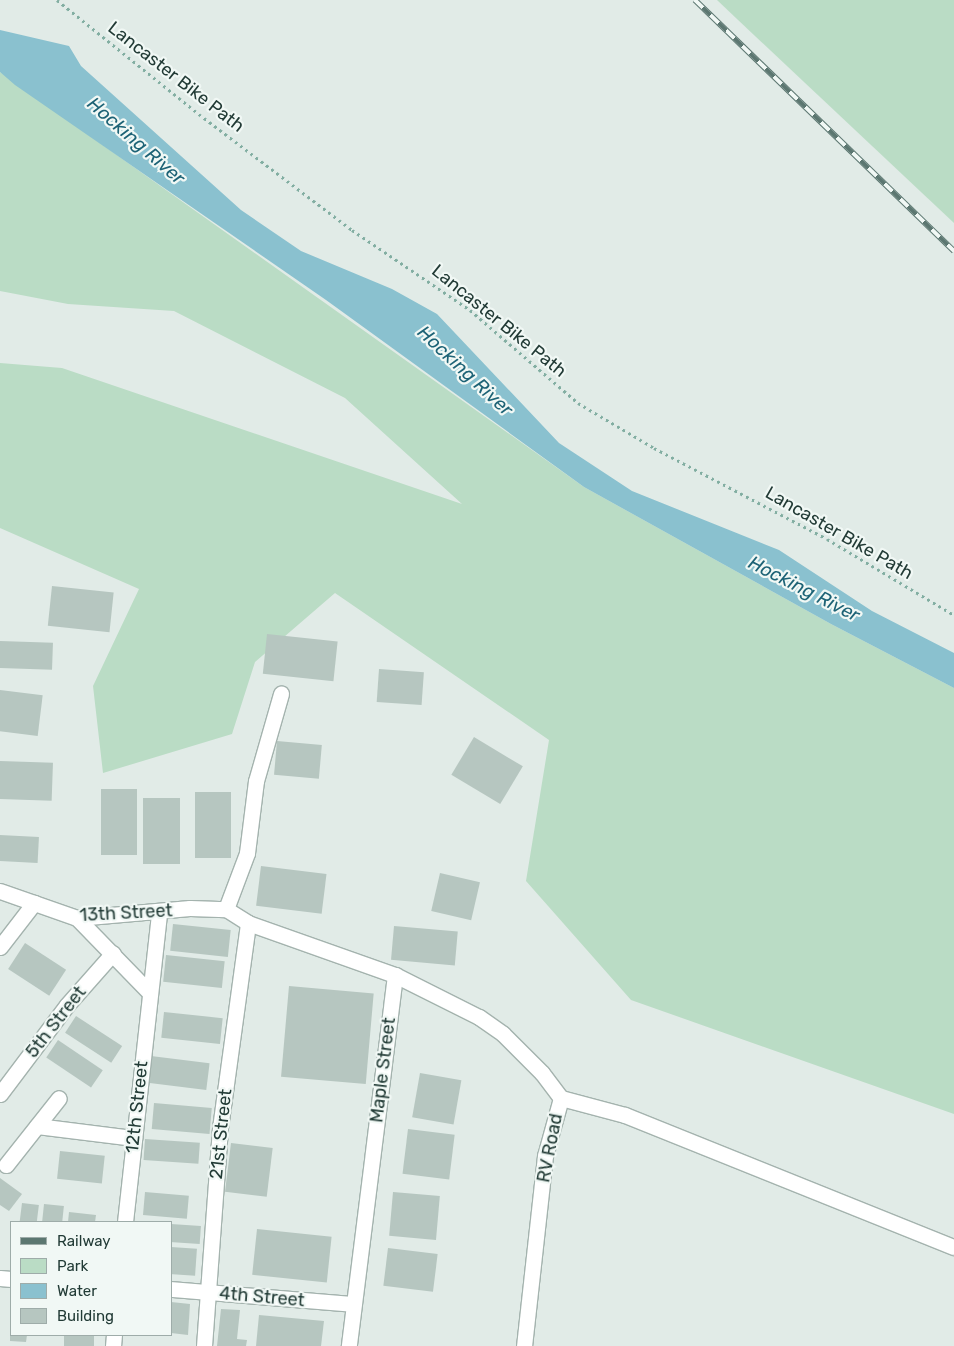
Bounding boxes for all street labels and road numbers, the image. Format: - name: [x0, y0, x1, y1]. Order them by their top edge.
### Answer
- street label: Lancaster Bike Path: [103, 17, 249, 137]
- street label: Lancaster Bike Path: [427, 260, 571, 382]
- street label: Lancaster Bike Path: [761, 482, 917, 584]
- street label: 13th Street: [79, 900, 173, 926]
- street label: 5th Street: [21, 982, 91, 1062]
- street label: Maple Street: [366, 1016, 400, 1124]
- street label: 12th Street: [121, 1060, 153, 1154]
- street label: 21st Street: [206, 1088, 236, 1180]
- street label: RV Road: [533, 1111, 567, 1185]
- street label: 4th Street: [218, 1283, 306, 1311]

